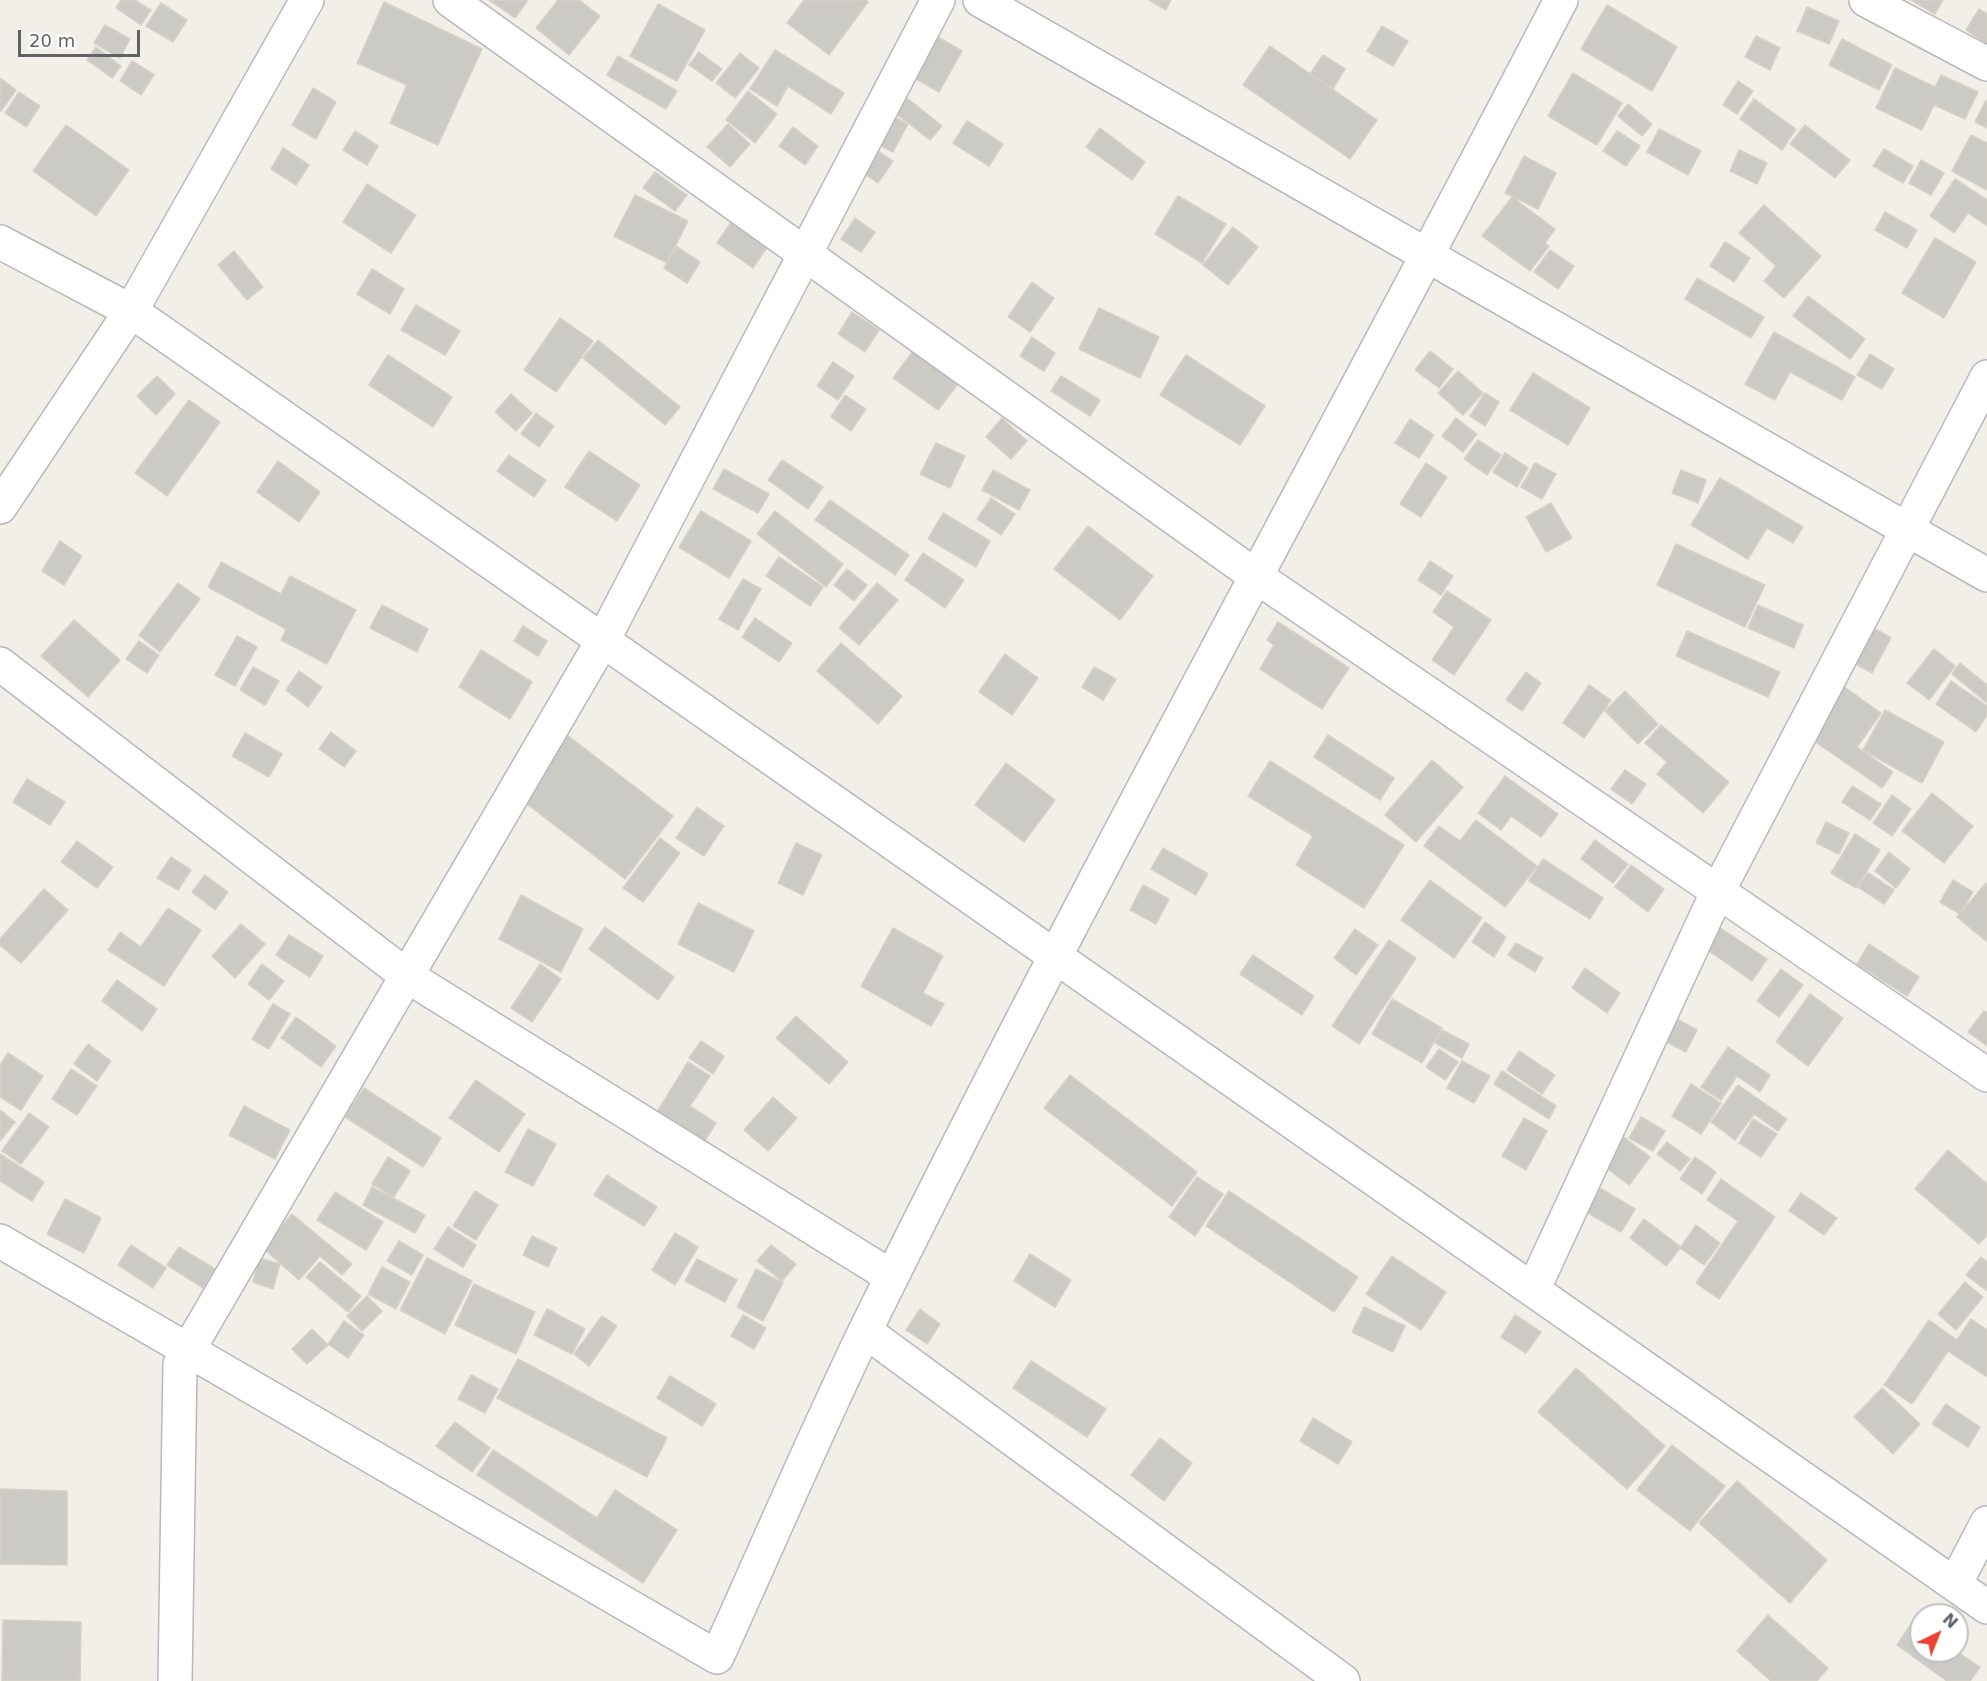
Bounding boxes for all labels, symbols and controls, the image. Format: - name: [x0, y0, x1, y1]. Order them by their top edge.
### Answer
- scale bar: [21, 18, 142, 56]
- text: 20 m: [29, 30, 75, 51]
- north arrow: [1909, 1603, 1969, 1663]
- text: N: [1939, 1609, 1962, 1632]

